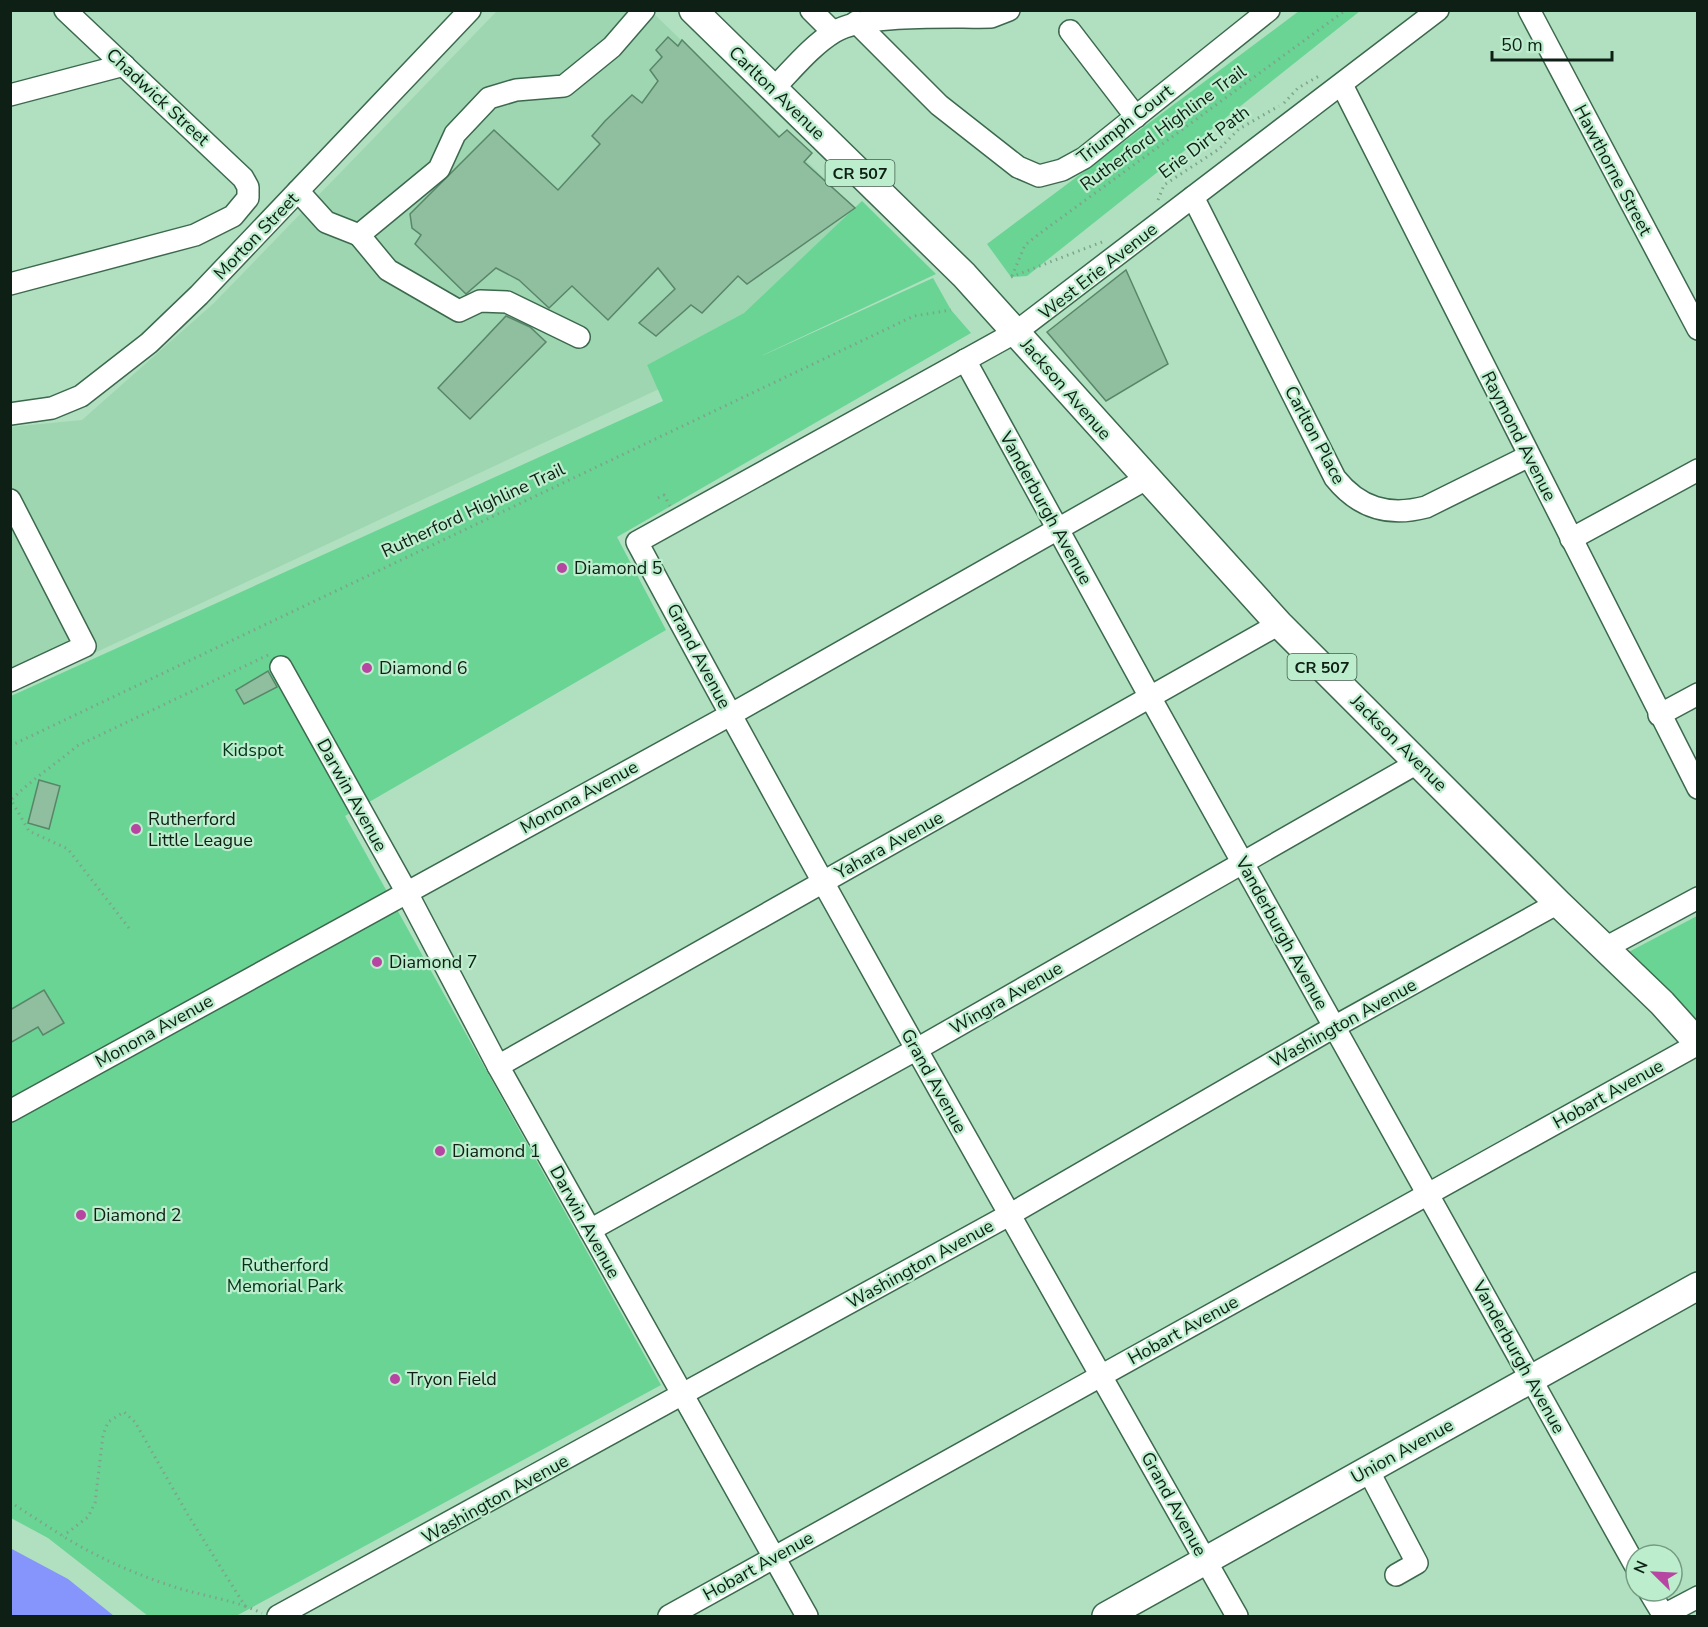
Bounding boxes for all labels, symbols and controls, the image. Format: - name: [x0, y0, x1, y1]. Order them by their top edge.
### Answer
- scale bar: [1492, 24, 1612, 62]
- text: 50 m: [1501, 33, 1543, 57]
- street label: Carlton Avenue: [724, 41, 830, 145]
- street label: Chadwick Street: [101, 43, 215, 152]
- street label: Rutherford Highline Trail: [1075, 59, 1251, 196]
- street label: Triumph Court: [1072, 78, 1179, 169]
- street label: Erie Dirt Path: [1154, 100, 1254, 184]
- street label: Hawthorne Street: [1568, 100, 1658, 240]
- road number: CR 507: [826, 160, 894, 186]
- street label: Morton Street: [208, 187, 304, 285]
- street label: West Erie Avenue: [1034, 217, 1162, 325]
- street label: Jackson Avenue: [1015, 332, 1117, 445]
- street label: Raymond Avenue: [1476, 367, 1562, 505]
- street label: Carlton Place: [1279, 382, 1351, 488]
- street label: Vanderburgh Avenue: [994, 426, 1098, 589]
- street label: Rutherford Highline Trail: [377, 457, 569, 563]
- place label: Diamond 5: [574, 556, 663, 580]
- marker: Diamond 5: [555, 561, 569, 575]
- street label: Grand Avenue: [661, 599, 737, 713]
- road number: CR 507: [1288, 654, 1356, 680]
- place label: Diamond 6: [379, 656, 468, 680]
- marker: Diamond 6: [360, 661, 374, 675]
- street label: Jackson Avenue: [1345, 689, 1453, 797]
- street label: Darwin Avenue: [311, 734, 393, 856]
- park label: Kidspot: [222, 738, 284, 762]
- street label: Monona Avenue: [516, 755, 642, 839]
- street label: Yahara Avenue: [830, 805, 947, 885]
- place label: Rutherford Little League: [148, 807, 253, 852]
- marker: Rutherford Little League: [129, 822, 143, 836]
- street label: Vanderburgh Avenue: [1230, 851, 1334, 1014]
- place label: Diamond 7: [389, 950, 478, 974]
- marker: Diamond 7: [370, 955, 384, 969]
- street label: Wingra Avenue: [945, 956, 1067, 1040]
- street label: Washington Avenue: [1265, 973, 1421, 1073]
- street label: Monona Avenue: [91, 989, 217, 1073]
- street label: Grand Avenue: [895, 1025, 973, 1137]
- street label: Hobart Avenue: [1548, 1054, 1668, 1134]
- place label: Diamond 1: [452, 1139, 541, 1163]
- marker: Diamond 1: [433, 1144, 447, 1158]
- street label: Darwin Avenue: [544, 1161, 626, 1283]
- place label: Diamond 2: [93, 1203, 182, 1227]
- marker: Diamond 2: [74, 1208, 88, 1222]
- street label: Washington Avenue: [842, 1214, 998, 1314]
- park label: Rutherford Memorial Park: [227, 1253, 344, 1298]
- street label: Vanderburgh Avenue: [1467, 1275, 1571, 1438]
- street label: Hobart Avenue: [1123, 1290, 1243, 1370]
- place label: Tryon Field: [407, 1367, 497, 1391]
- marker: Tryon Field: [388, 1372, 402, 1386]
- street label: Union Avenue: [1346, 1413, 1458, 1489]
- street label: Grand Avenue: [1135, 1448, 1213, 1560]
- street label: Washington Avenue: [417, 1449, 573, 1549]
- street label: Hobart Avenue: [698, 1526, 818, 1606]
- north arrow: [1624, 1543, 1684, 1603]
- text: N: [1629, 1557, 1654, 1577]

